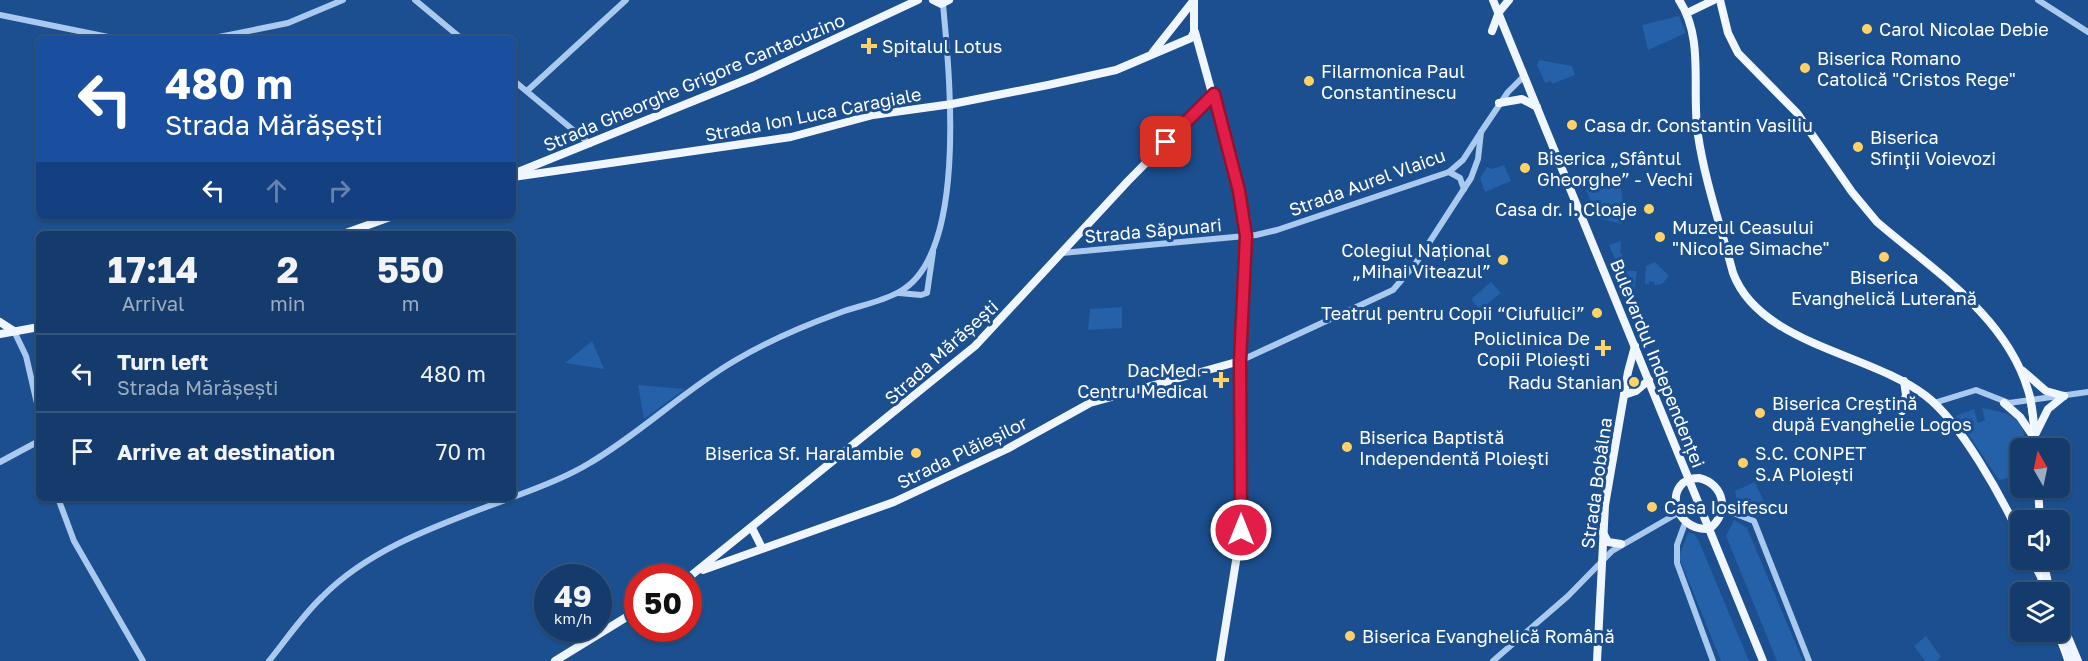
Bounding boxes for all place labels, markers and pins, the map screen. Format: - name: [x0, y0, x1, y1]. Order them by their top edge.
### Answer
- place label: Carol Nicolae Debie: [1879, 18, 2049, 40]
- marker: Carol Nicolae Debie: [1860, 22, 1874, 36]
- place label: Spitalul Lotus: [882, 35, 1002, 57]
- marker: Spitalul Lotus: [860, 37, 878, 55]
- place label: Biserica Romano Catolică "Cristos Rege": [1817, 47, 2016, 90]
- place label: Filarmonica Paul Constantinescu: [1321, 60, 1465, 103]
- marker: Biserica Romano Catolică "Cristos Rege": [1798, 61, 1812, 75]
- marker: Filarmonica Paul Constantinescu: [1302, 74, 1316, 88]
- place label: Casa dr. Constantin Vasiliu: [1584, 114, 1813, 136]
- pin: [1140, 116, 1191, 167]
- marker: Casa dr. Constantin Vasiliu: [1565, 118, 1579, 132]
- place label: Biserica Sfinţii Voievozi: [1870, 126, 1996, 170]
- marker: Biserica Sfinţii Voievozi: [1851, 140, 1865, 154]
- place label: Biserica „Sfântul Gheorghe” - Vechi: [1537, 147, 1693, 190]
- marker: Biserica „Sfântul Gheorghe” - Vechi: [1518, 161, 1532, 175]
- place label: Casa dr. I. Cloaje: [1495, 198, 1637, 220]
- marker: Casa dr. I. Cloaje: [1642, 202, 1656, 216]
- place label: Muzeul Ceasului "Nicolae Simache": [1672, 216, 1830, 259]
- marker: Muzeul Ceasului "Nicolae Simache": [1653, 230, 1667, 244]
- place label: Colegiul Național „Mihai Viteazul”: [1341, 239, 1491, 282]
- marker: Biserica Evanghelică Luterană: [1877, 250, 1891, 264]
- marker: Colegiul Național „Mihai Viteazul”: [1496, 253, 1510, 267]
- place label: Biserica Evanghelică Luterană: [1791, 266, 1977, 309]
- place label: Teatrul pentru Copii “Ciufulici”: [1321, 302, 1585, 324]
- marker: Teatrul pentru Copii “Ciufulici”: [1590, 306, 1604, 320]
- place label: Policlinica De Copii Ploiești: [1473, 327, 1590, 370]
- marker: Policlinica De Copii Ploiești: [1594, 339, 1612, 357]
- place label: DacMed - Centru Medical: [1077, 359, 1208, 402]
- marker: DacMed - Centru Medical: [1212, 371, 1230, 389]
- place label: Radu Stanian: [1508, 371, 1622, 393]
- marker: Radu Stanian: [1627, 375, 1641, 389]
- place label: Biserica Creştină după Evanghelie Logos: [1772, 392, 1972, 435]
- marker: Biserica Creştină după Evanghelie Logos: [1753, 406, 1767, 420]
- place label: Biserica Baptistă Independentă Ploieşti: [1359, 426, 1549, 469]
- marker: Biserica Baptistă Independentă Ploieşti: [1340, 440, 1354, 454]
- place label: Biserica Sf. Haralambie: [705, 442, 904, 464]
- place label: S.C. CONPET S.A Ploiești: [1755, 442, 1867, 485]
- marker: Biserica Sf. Haralambie: [909, 446, 923, 460]
- marker: S.C. CONPET S.A Ploiești: [1736, 456, 1750, 470]
- place label: Casa Iosifescu: [1664, 496, 1789, 518]
- marker: Casa Iosifescu: [1645, 500, 1659, 514]
- place label: Biserica Evanghelică Română: [1362, 625, 1615, 647]
- marker: Biserica Evanghelică Română: [1343, 629, 1357, 643]

